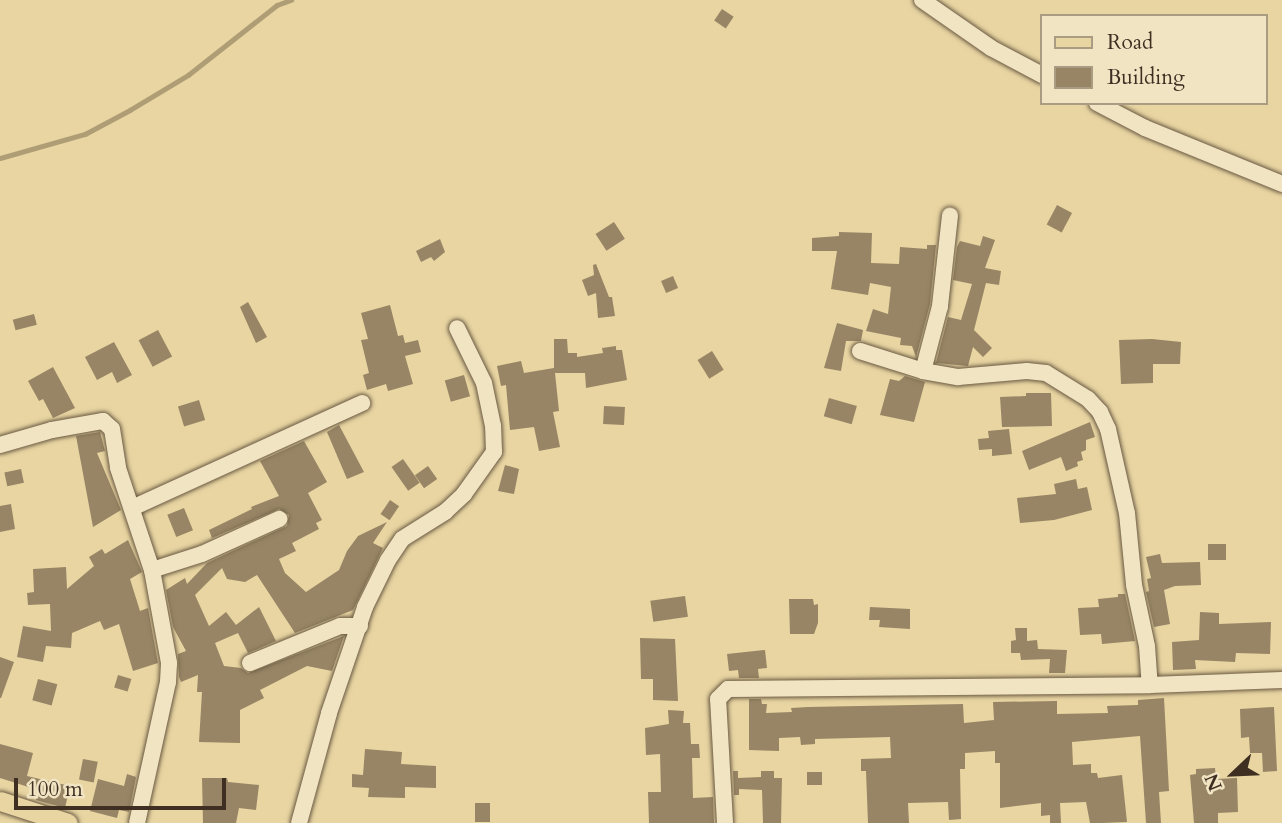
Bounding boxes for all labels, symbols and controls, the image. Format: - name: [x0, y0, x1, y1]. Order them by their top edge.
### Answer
- legend: [1040, 14, 1268, 105]
- text: Road: [1107, 28, 1153, 57]
- text: Building: [1107, 63, 1185, 92]
- north arrow: [1198, 739, 1268, 809]
- scale bar: [18, 764, 229, 808]
- text: N: [1198, 770, 1229, 795]
- text: 100 m: [27, 775, 83, 804]

